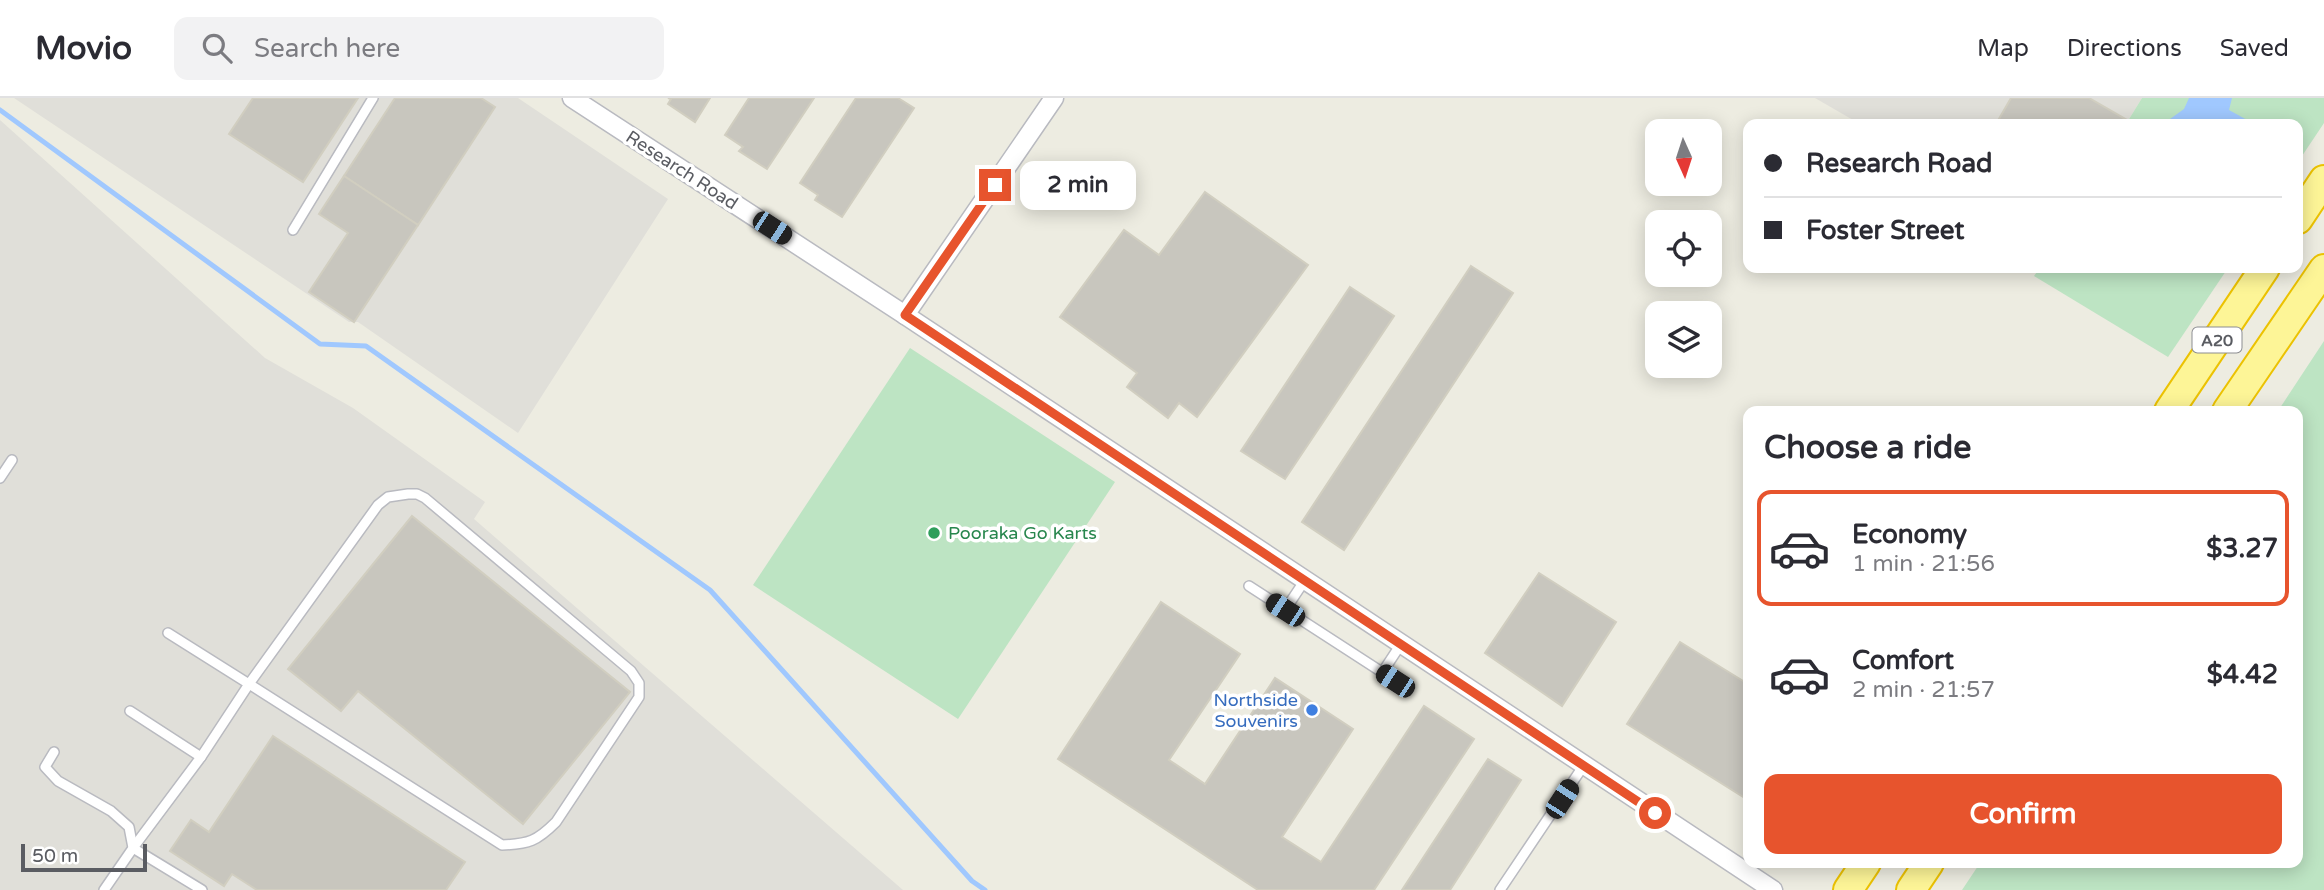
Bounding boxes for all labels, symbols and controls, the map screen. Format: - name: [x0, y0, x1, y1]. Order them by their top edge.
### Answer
- search box: [174, 17, 664, 80]
- text: Movio: [35, 29, 132, 68]
- icon: search: [198, 29, 236, 67]
- text: Search here: [254, 33, 400, 64]
- text: Map: [1977, 34, 2029, 63]
- text: Directions: [2067, 34, 2182, 63]
- text: Saved: [2220, 34, 2289, 63]
- north arrow: [1645, 119, 1722, 196]
- map controls: [1645, 119, 1722, 378]
- street label: Research Road: [622, 126, 742, 214]
- text: Research Road: [1806, 148, 1992, 179]
- callout: 2 min: [1020, 160, 1135, 210]
- route end: [979, 169, 1011, 201]
- text: 2 min: [1047, 171, 1109, 199]
- car: [749, 208, 796, 248]
- button: locate: [1645, 210, 1722, 287]
- text: Foster Street: [1806, 215, 1964, 246]
- button: layers: [1645, 301, 1722, 378]
- road number: A20: [2192, 328, 2242, 352]
- text: Choose a ride: [1764, 429, 1971, 467]
- icon: car: [1768, 517, 1831, 580]
- text: Economy: [1852, 519, 1967, 550]
- place label: Pooraka Go Karts: [948, 522, 1097, 544]
- marker: Pooraka Go Karts: [926, 525, 942, 541]
- text: $3.27: [2206, 533, 2278, 564]
- text: 1 min · 21:56: [1852, 550, 1995, 578]
- car: [1262, 590, 1309, 630]
- icon: car: [1768, 643, 1831, 706]
- text: Comfort: [1852, 645, 1954, 676]
- text: $4.42: [2207, 659, 2278, 690]
- car: [1372, 661, 1419, 701]
- text: 2 min · 21:57: [1852, 676, 1995, 704]
- place label: Northside Souvenirs: [1213, 689, 1298, 732]
- marker: Northside Souvenirs: [1304, 702, 1320, 718]
- button: Confirm: [1764, 774, 2282, 854]
- car: [1542, 776, 1583, 822]
- route start: [1639, 797, 1671, 829]
- scale bar: [21, 841, 147, 873]
- text: 50 m: [32, 845, 78, 867]

